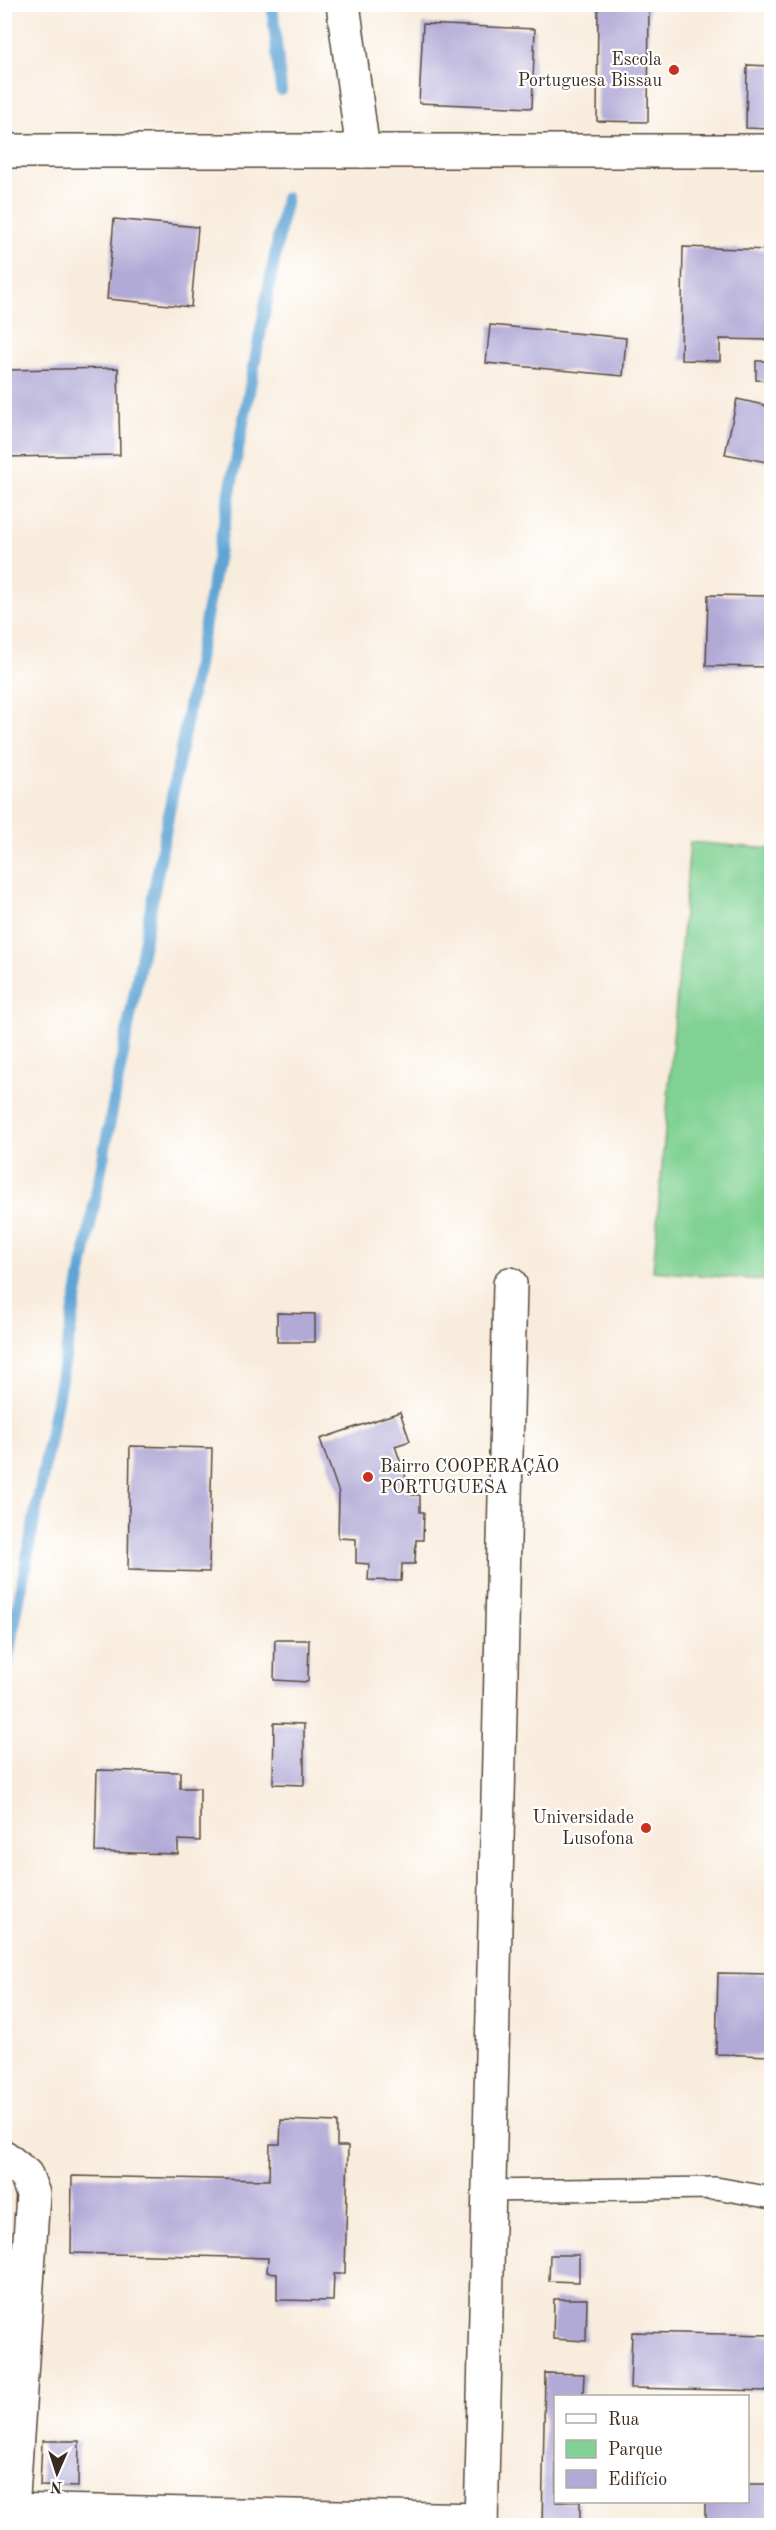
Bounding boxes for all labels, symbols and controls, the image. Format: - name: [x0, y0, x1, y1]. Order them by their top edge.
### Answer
- place label: Escola Portuguesa Bissau: [518, 51, 662, 90]
- marker: Escola Portuguesa Bissau: [667, 63, 681, 77]
- place label: Bairro COOPERAÇÃO PORTUGUESA: [380, 1454, 559, 1497]
- marker: Bairro COOPERAÇÃO PORTUGUESA: [361, 1470, 375, 1484]
- place label: Universidade Lusofona: [532, 1809, 634, 1848]
- marker: Universidade Lusofona: [639, 1821, 653, 1835]
- legend: [554, 2395, 749, 2503]
- text: Rua: [608, 2411, 639, 2429]
- text: Parque: [608, 2441, 663, 2459]
- north arrow: [27, 2443, 87, 2503]
- text: Edifício: [608, 2471, 667, 2489]
- text: N: [49, 2478, 63, 2494]

